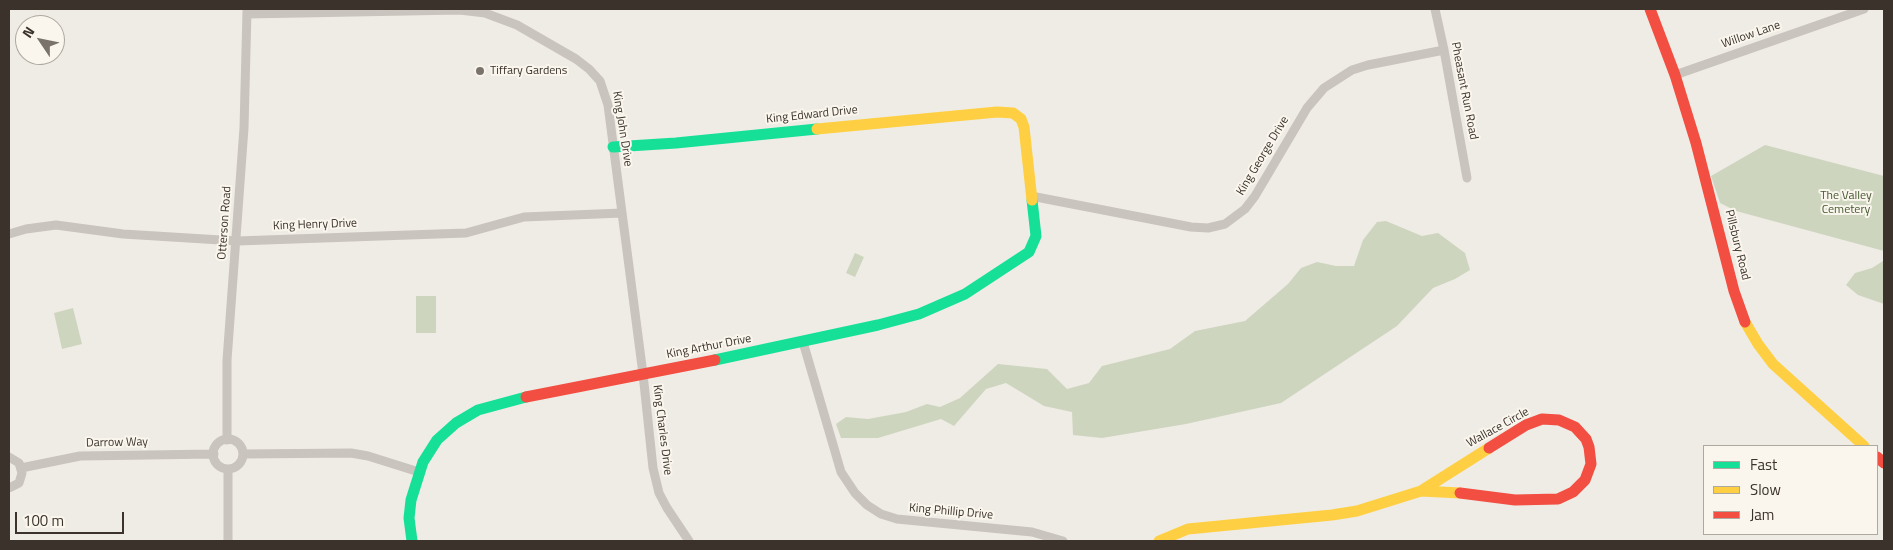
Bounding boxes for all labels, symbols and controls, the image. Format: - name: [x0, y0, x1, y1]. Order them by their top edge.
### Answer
- north arrow: [15, 15, 65, 65]
- street label: Willow Lane: [1720, 18, 1782, 52]
- text: N: [17, 22, 39, 42]
- street label: Pheasant Run Road: [1447, 41, 1481, 141]
- place label: Tiffary Gardens: [490, 64, 567, 78]
- marker: Tiffary Gardens: [474, 65, 486, 77]
- street label: King John Drive: [609, 90, 635, 168]
- street label: King Edward Drive: [766, 103, 858, 127]
- street label: King George Drive: [1234, 114, 1292, 198]
- street label: Otterson Road: [215, 186, 235, 260]
- park label: The Valley Cemetery: [1820, 189, 1872, 217]
- street label: Pillsbury Road: [1721, 208, 1753, 282]
- street label: King Henry Drive: [273, 216, 357, 234]
- street label: King Arthur Drive: [665, 332, 753, 362]
- street label: King Charles Drive: [649, 384, 675, 476]
- street label: Wallace Circle: [1464, 405, 1532, 451]
- street label: Darrow Way: [86, 435, 148, 451]
- legend: [1703, 445, 1878, 535]
- text: Fast: [1750, 453, 1777, 476]
- text: Slow: [1750, 478, 1781, 501]
- street label: King Phillip Drive: [908, 501, 994, 523]
- scale bar: [18, 502, 126, 534]
- text: Jam: [1750, 503, 1774, 526]
- text: 100 m: [23, 509, 64, 532]

